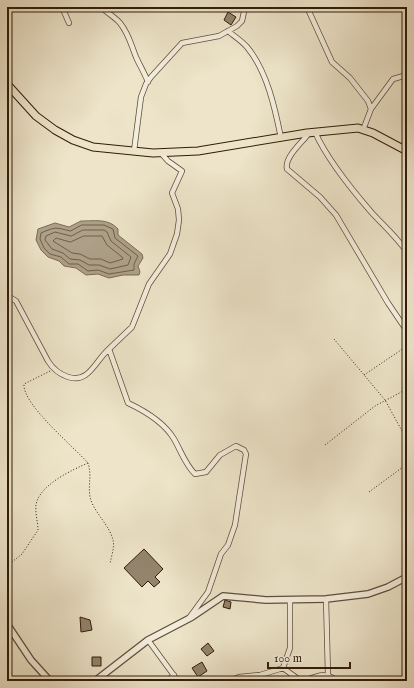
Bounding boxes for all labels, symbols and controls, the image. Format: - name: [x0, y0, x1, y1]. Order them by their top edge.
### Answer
- scale bar: [268, 644, 350, 670]
- text: 100 m: [274, 651, 302, 666]

